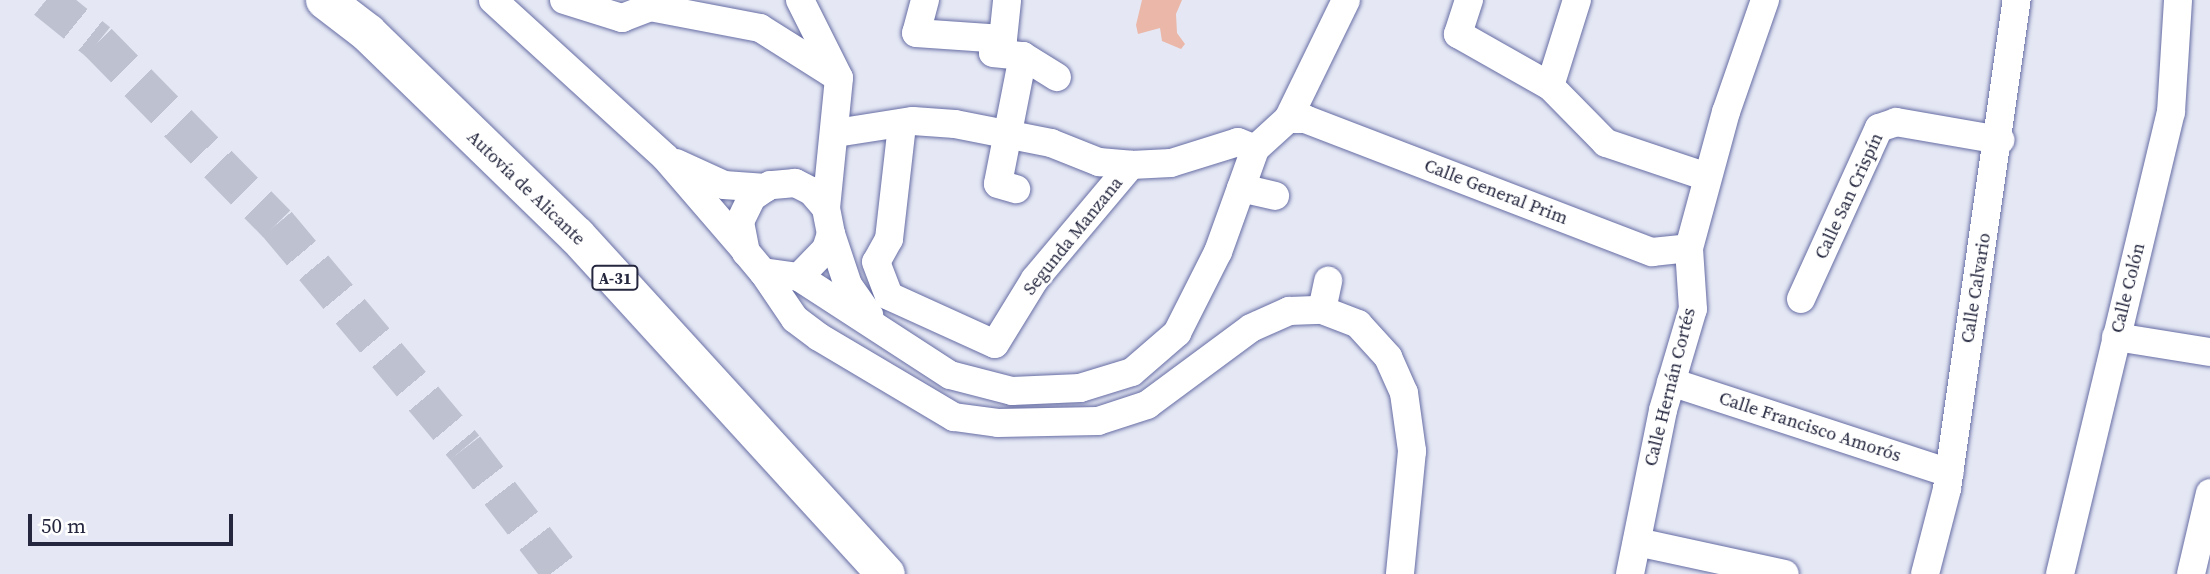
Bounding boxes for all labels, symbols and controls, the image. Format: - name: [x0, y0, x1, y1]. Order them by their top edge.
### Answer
- street label: Autovía de Alicante: [463, 126, 589, 250]
- street label: Calle San Crispín: [1810, 129, 1888, 263]
- street label: Calle General Prim: [1421, 155, 1571, 229]
- street label: Segunda Manzana: [1019, 173, 1127, 299]
- street label: Calle Calvario: [1957, 231, 1995, 345]
- street label: Calle Colón: [2106, 241, 2150, 335]
- road number: A-31: [590, 266, 640, 290]
- street label: Calle Hernán Cortés: [1640, 306, 1700, 468]
- street label: Calle Francisco Amorós: [1716, 387, 1904, 467]
- scale bar: [32, 500, 236, 544]
- text: 50 m: [41, 511, 86, 540]

